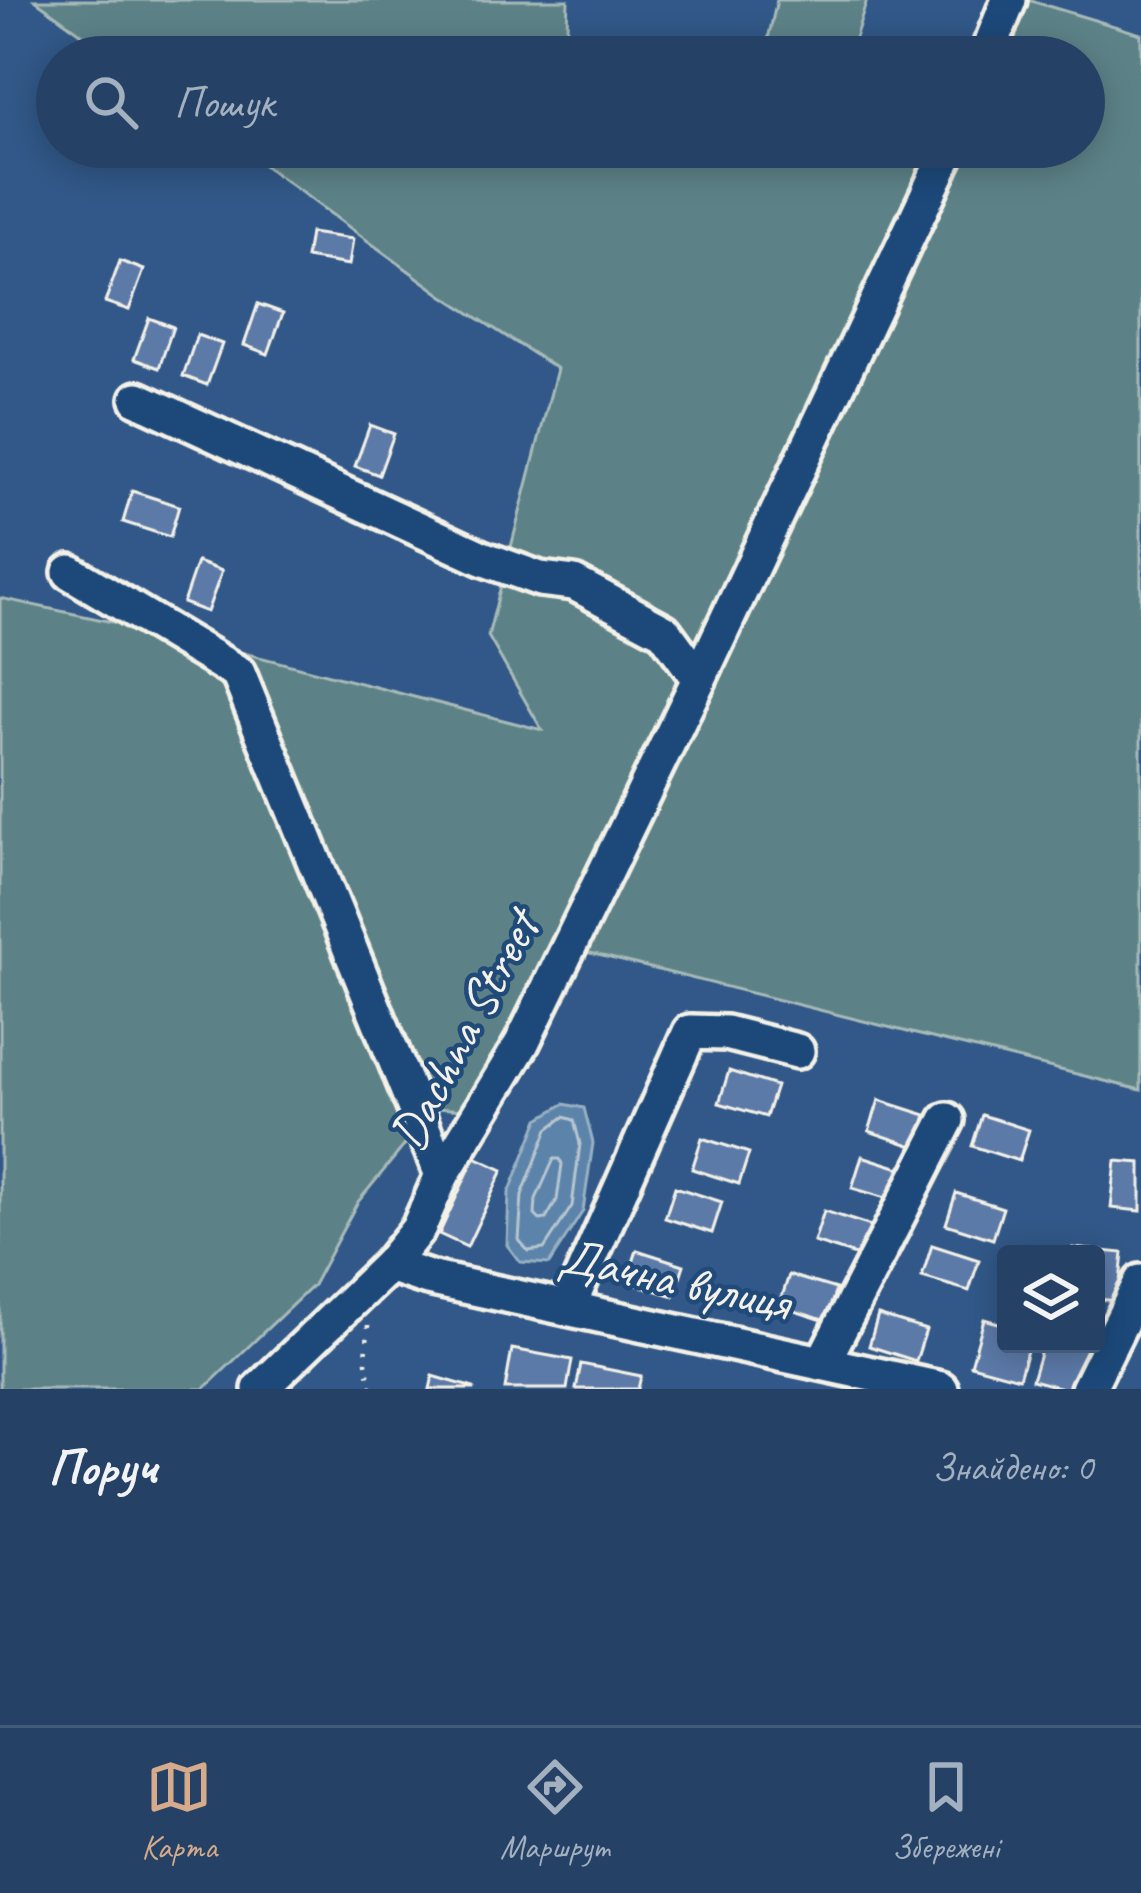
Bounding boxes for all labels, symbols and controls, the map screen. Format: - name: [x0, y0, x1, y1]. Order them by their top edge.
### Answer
- search box: [36, 36, 1105, 168]
- icon: search: [78, 69, 144, 135]
- text: Пошук: [174, 74, 274, 131]
- street label: Dachna Street: [375, 895, 556, 1160]
- street label: Дачна вулиця: [554, 1223, 799, 1335]
- map controls: [997, 1245, 1105, 1353]
- button: layers: [997, 1245, 1105, 1353]
- text: Поруч: [48, 1435, 157, 1499]
- text: Знайдено: 0: [932, 1443, 1093, 1492]
- tab: Карта: [142, 1754, 217, 1868]
- tab: Маршрут: [500, 1754, 609, 1868]
- tab: Збережені: [892, 1754, 999, 1868]

